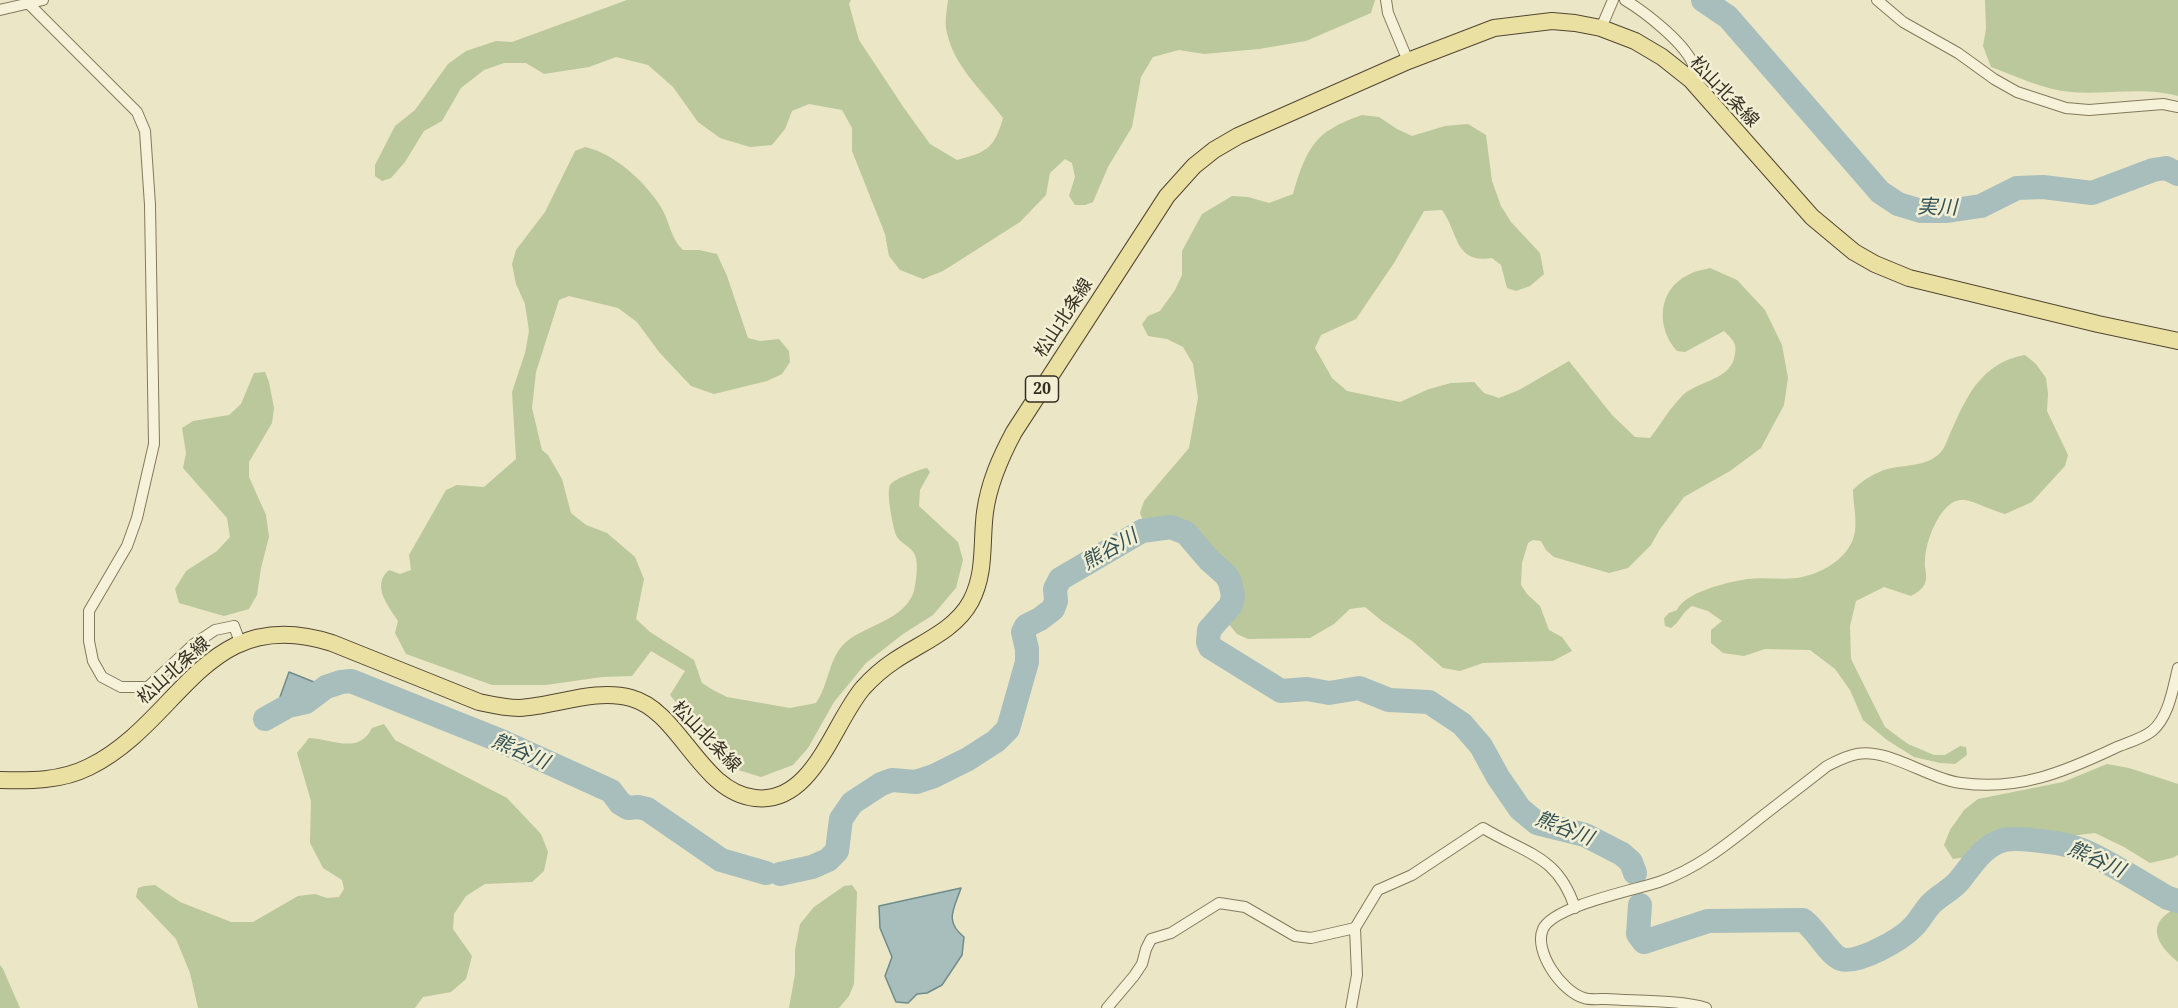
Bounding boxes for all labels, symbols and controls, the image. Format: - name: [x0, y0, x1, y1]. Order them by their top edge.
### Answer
- street label: 松山北条線: [1685, 52, 1763, 132]
- water label: 実川: [1917, 196, 1957, 220]
- street label: 松山北条線: [1030, 274, 1098, 362]
- road number: 20: [1026, 376, 1058, 402]
- water label: 熊谷川: [1078, 525, 1142, 575]
- street label: 松山北条線: [133, 633, 215, 709]
- street label: 松山北条線: [667, 697, 745, 777]
- water label: 熊谷川: [488, 729, 552, 775]
- water label: 熊谷川: [1532, 807, 1596, 851]
- water label: 熊谷川: [2064, 837, 2128, 883]

